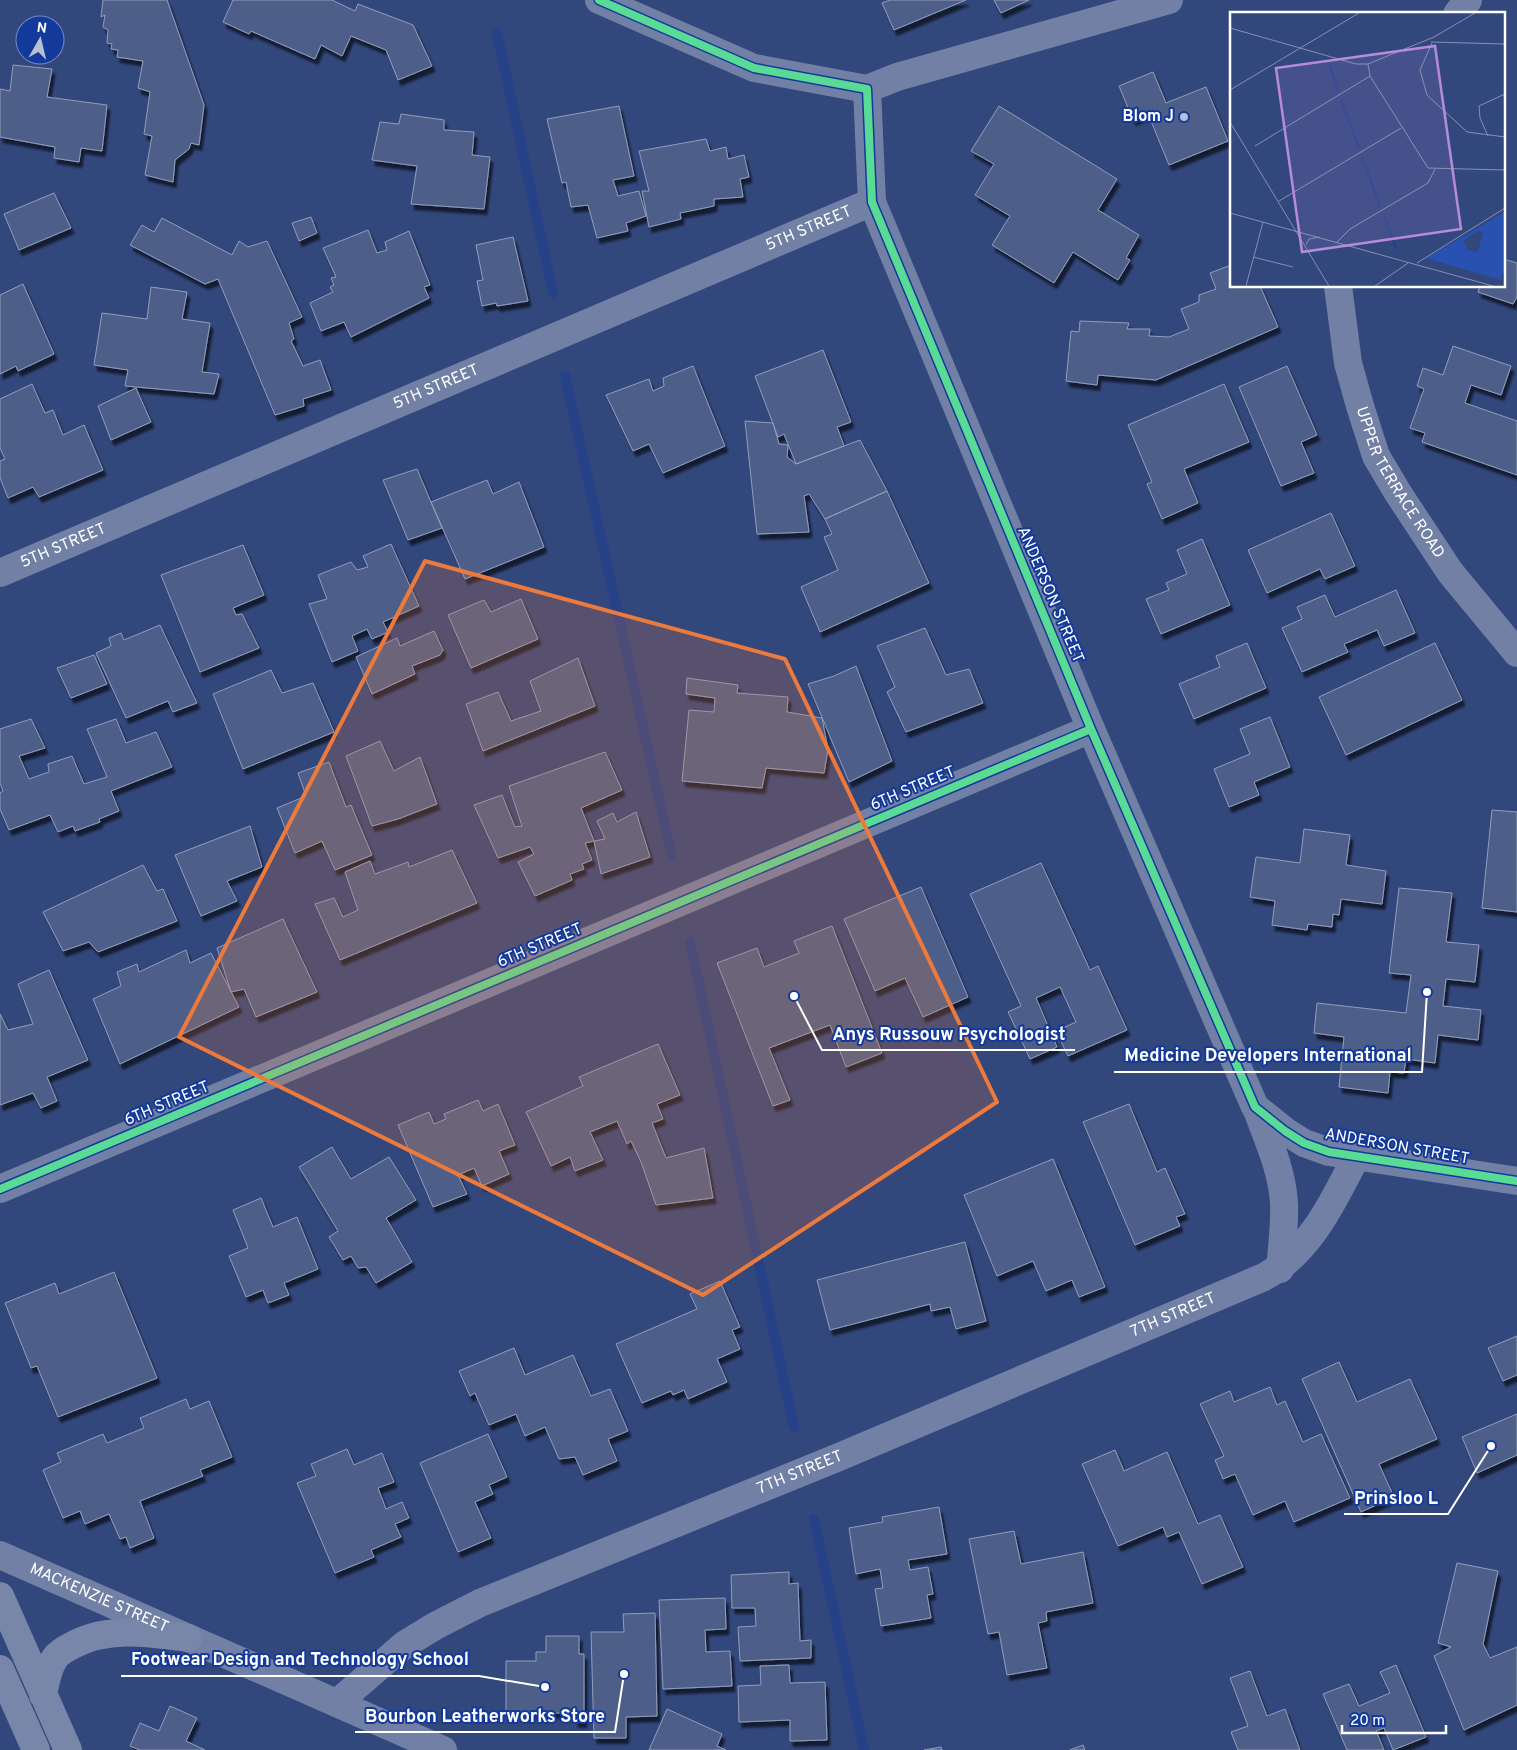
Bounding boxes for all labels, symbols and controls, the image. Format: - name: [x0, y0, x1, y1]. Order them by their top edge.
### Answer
- inset map: [1230, 12, 1504, 288]
- north arrow: [15, 15, 65, 65]
- text: N: [35, 19, 48, 38]
- place label: Blom J: [1122, 107, 1174, 127]
- marker: Blom J: [1178, 111, 1190, 123]
- street label: 5TH STREET: [763, 202, 855, 256]
- street label: 5TH STREET: [390, 360, 482, 415]
- street label: UPPER TERRACE ROAD: [1351, 404, 1448, 563]
- street label: 5TH STREET: [17, 519, 109, 573]
- street label: ANDERSON STREET: [1012, 524, 1088, 666]
- street label: 6TH STREET: [867, 762, 959, 816]
- street label: 6TH STREET: [494, 919, 586, 973]
- callout: Anys Russouw Psychologist: [822, 1017, 1075, 1050]
- text: Anys Russouw Psychologist: [833, 1024, 1065, 1047]
- callout: Medicine Developers International: [1114, 1039, 1422, 1072]
- text: Medicine Developers International: [1124, 1045, 1412, 1068]
- street label: 6TH STREET: [121, 1077, 213, 1131]
- street label: ANDERSON STREET: [1323, 1124, 1471, 1170]
- street label: 7TH STREET: [1128, 1289, 1219, 1342]
- street label: 7TH STREET: [754, 1446, 846, 1499]
- callout: Prinsloo L: [1344, 1481, 1448, 1514]
- text: Prinsloo L: [1354, 1488, 1438, 1511]
- street label: MACKENZIE STREET: [26, 1559, 171, 1638]
- callout: Footwear Design and Technology School: [121, 1643, 479, 1676]
- text: Footwear Design and Technology School: [131, 1649, 469, 1672]
- callout: Bourbon Leatherworks Store: [355, 1699, 615, 1732]
- scale bar: [1342, 1702, 1446, 1734]
- text: Bourbon Leatherworks Store: [365, 1706, 605, 1729]
- text: 20 m: [1350, 1712, 1385, 1731]

